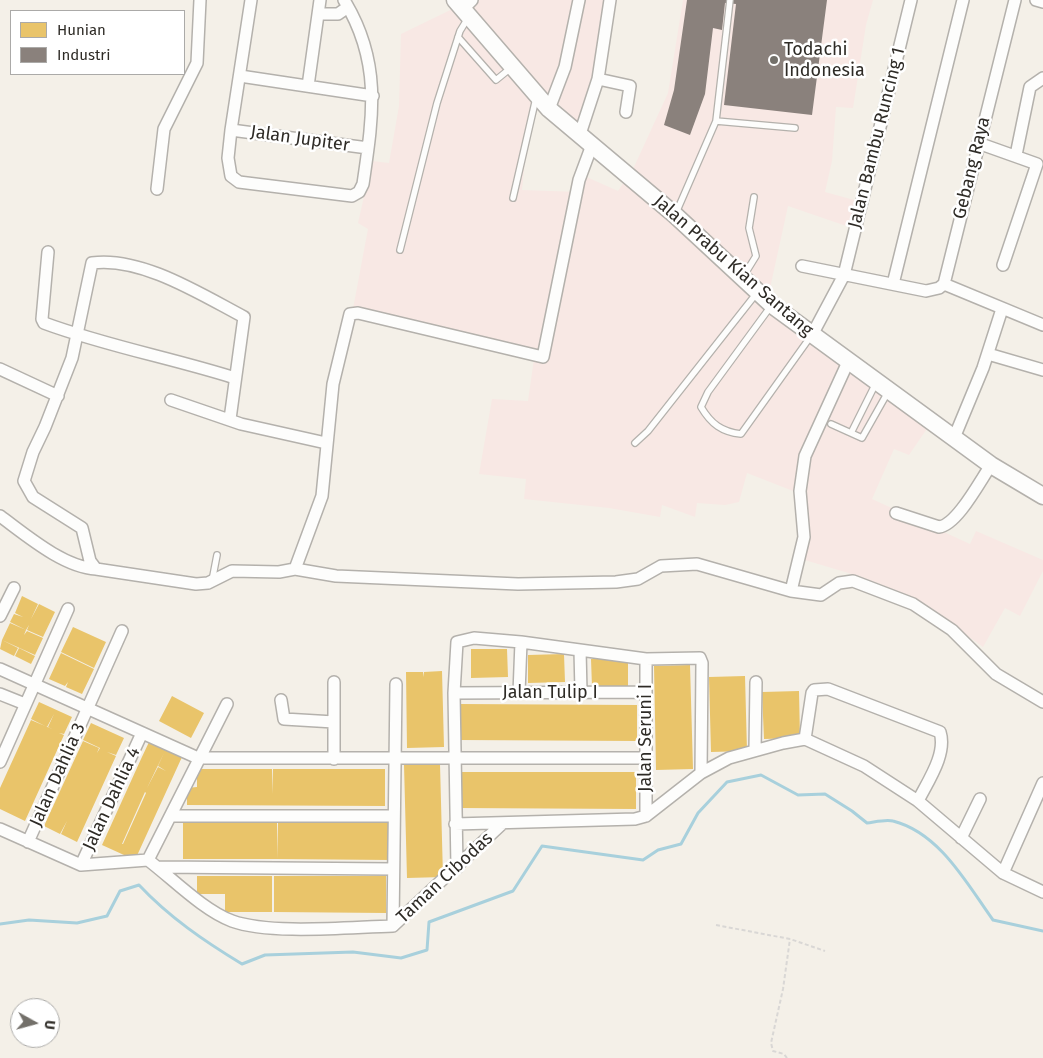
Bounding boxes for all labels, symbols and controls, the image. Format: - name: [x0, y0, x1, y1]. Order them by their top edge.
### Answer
- legend: [10, 10, 185, 75]
- text: Hunian: [57, 21, 106, 39]
- place label: Todachi Indonesia: [784, 39, 865, 82]
- street label: Jalan Bambu Runcing 1: [844, 45, 910, 231]
- text: Industri: [57, 46, 110, 64]
- marker: Todachi Indonesia: [768, 54, 780, 66]
- street label: Gebang Raya: [949, 115, 995, 221]
- street label: Jalan Jupiter: [249, 121, 351, 157]
- street label: Jalan Prabu Kian Santang: [649, 191, 817, 341]
- street label: Jalan Tulip I: [502, 682, 598, 704]
- street label: Jalan Seruni I: [635, 684, 657, 792]
- street label: Jalan Dahlia 3: [26, 720, 90, 830]
- street label: Jalan Dahlia 4: [79, 744, 145, 854]
- street label: Taman Cibodas: [392, 828, 498, 928]
- north arrow: [10, 998, 60, 1048]
- text: U: [40, 1019, 58, 1030]

